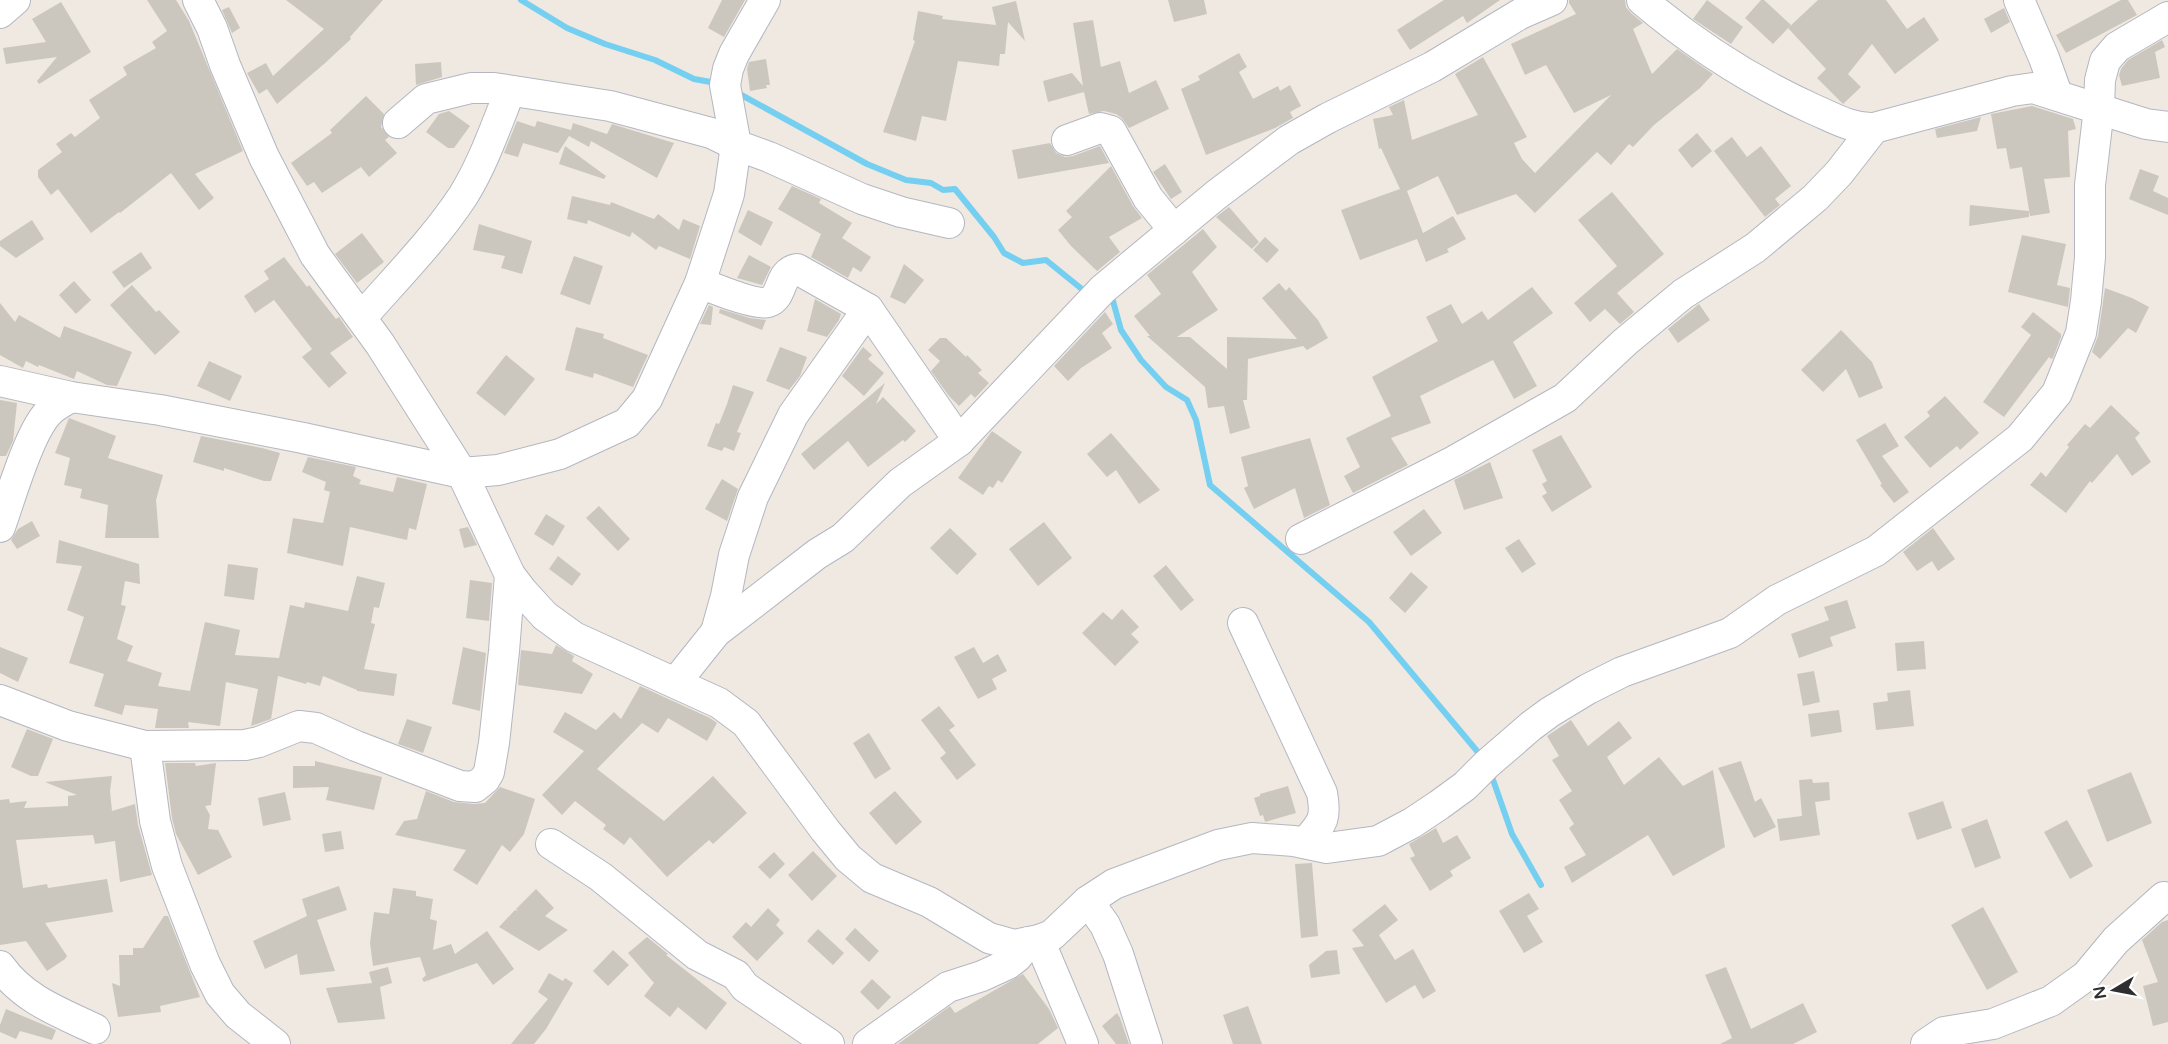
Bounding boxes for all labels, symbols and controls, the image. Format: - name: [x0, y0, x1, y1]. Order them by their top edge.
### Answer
- north arrow: [2084, 960, 2144, 1020]
- text: N: [2089, 984, 2111, 1000]

